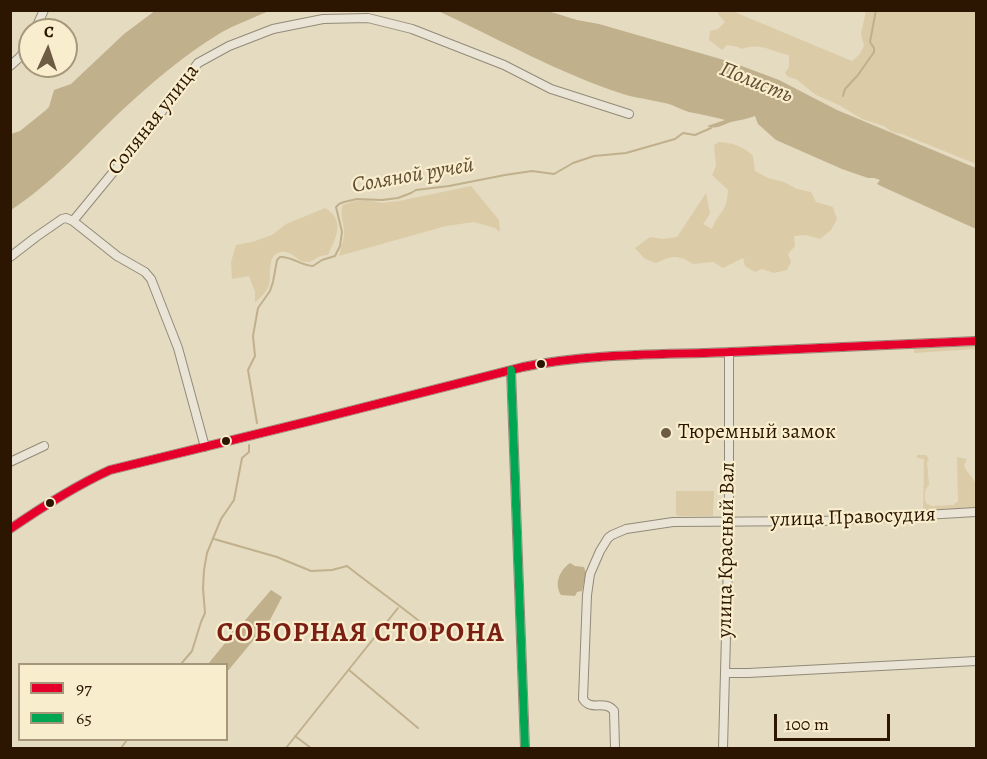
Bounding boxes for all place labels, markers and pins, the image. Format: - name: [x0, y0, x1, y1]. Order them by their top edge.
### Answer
- unlabelled marker: [535, 358, 547, 370]
- place label: Тюремный замок: [678, 420, 836, 446]
- marker: Тюремный замок: [659, 426, 673, 440]
- unlabelled marker: [220, 435, 232, 447]
- unlabelled marker: [44, 497, 56, 509]

